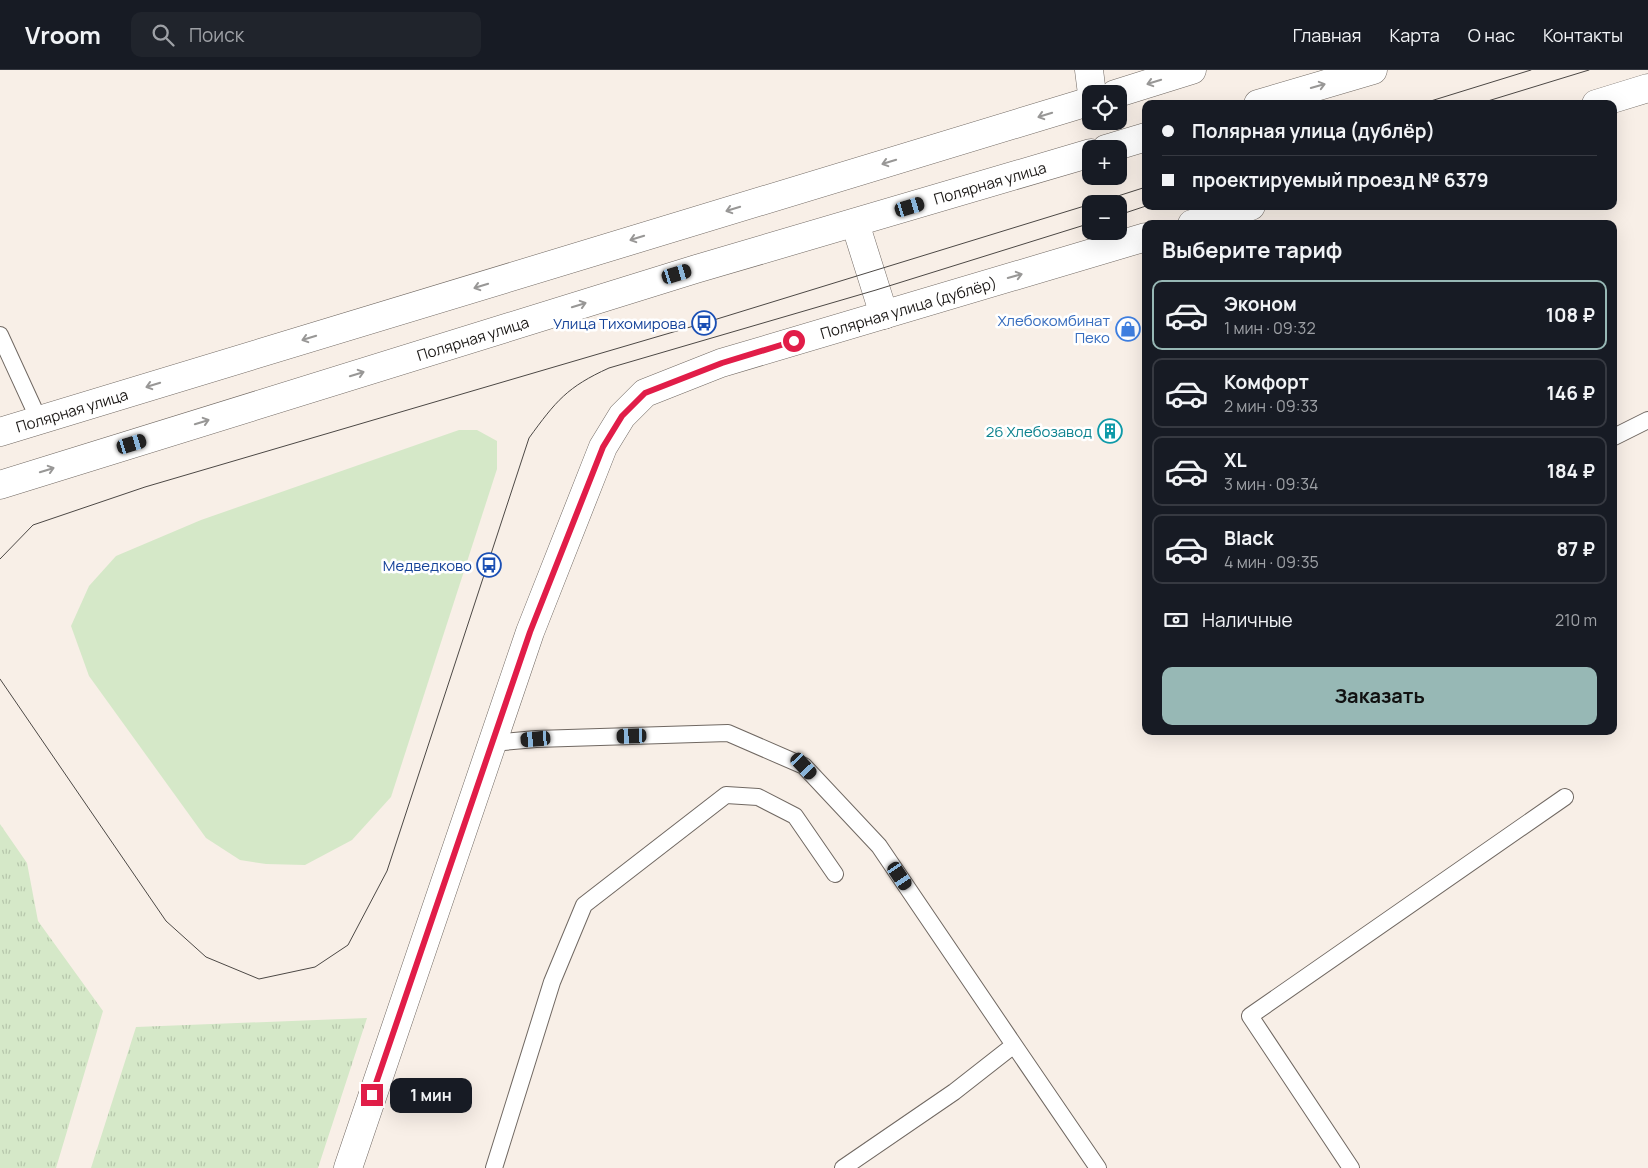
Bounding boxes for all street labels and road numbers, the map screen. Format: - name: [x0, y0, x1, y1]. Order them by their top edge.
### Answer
- street label: Полярная улица: [931, 156, 1048, 209]
- street label: Полярная улица (дублёр): [818, 271, 999, 344]
- street label: Полярная улица: [414, 311, 531, 366]
- street label: Полярная улица: [13, 383, 130, 437]

